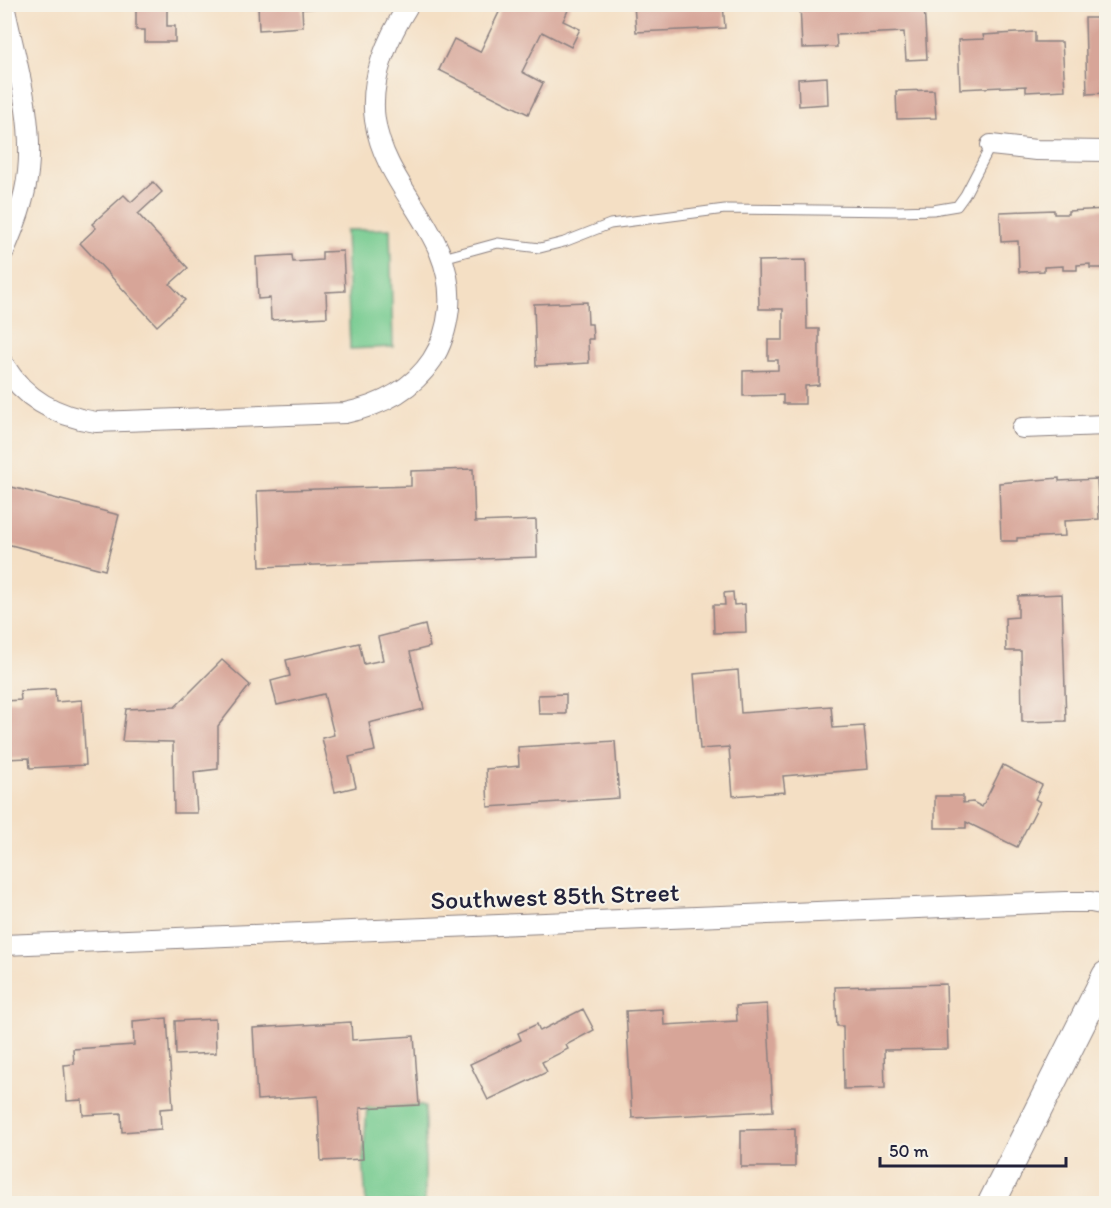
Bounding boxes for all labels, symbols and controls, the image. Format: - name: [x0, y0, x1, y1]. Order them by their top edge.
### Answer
- street label: Southwest 85th Street: [430, 876, 680, 916]
- scale bar: [880, 1130, 1066, 1168]
- text: 50 m: [889, 1140, 929, 1162]

